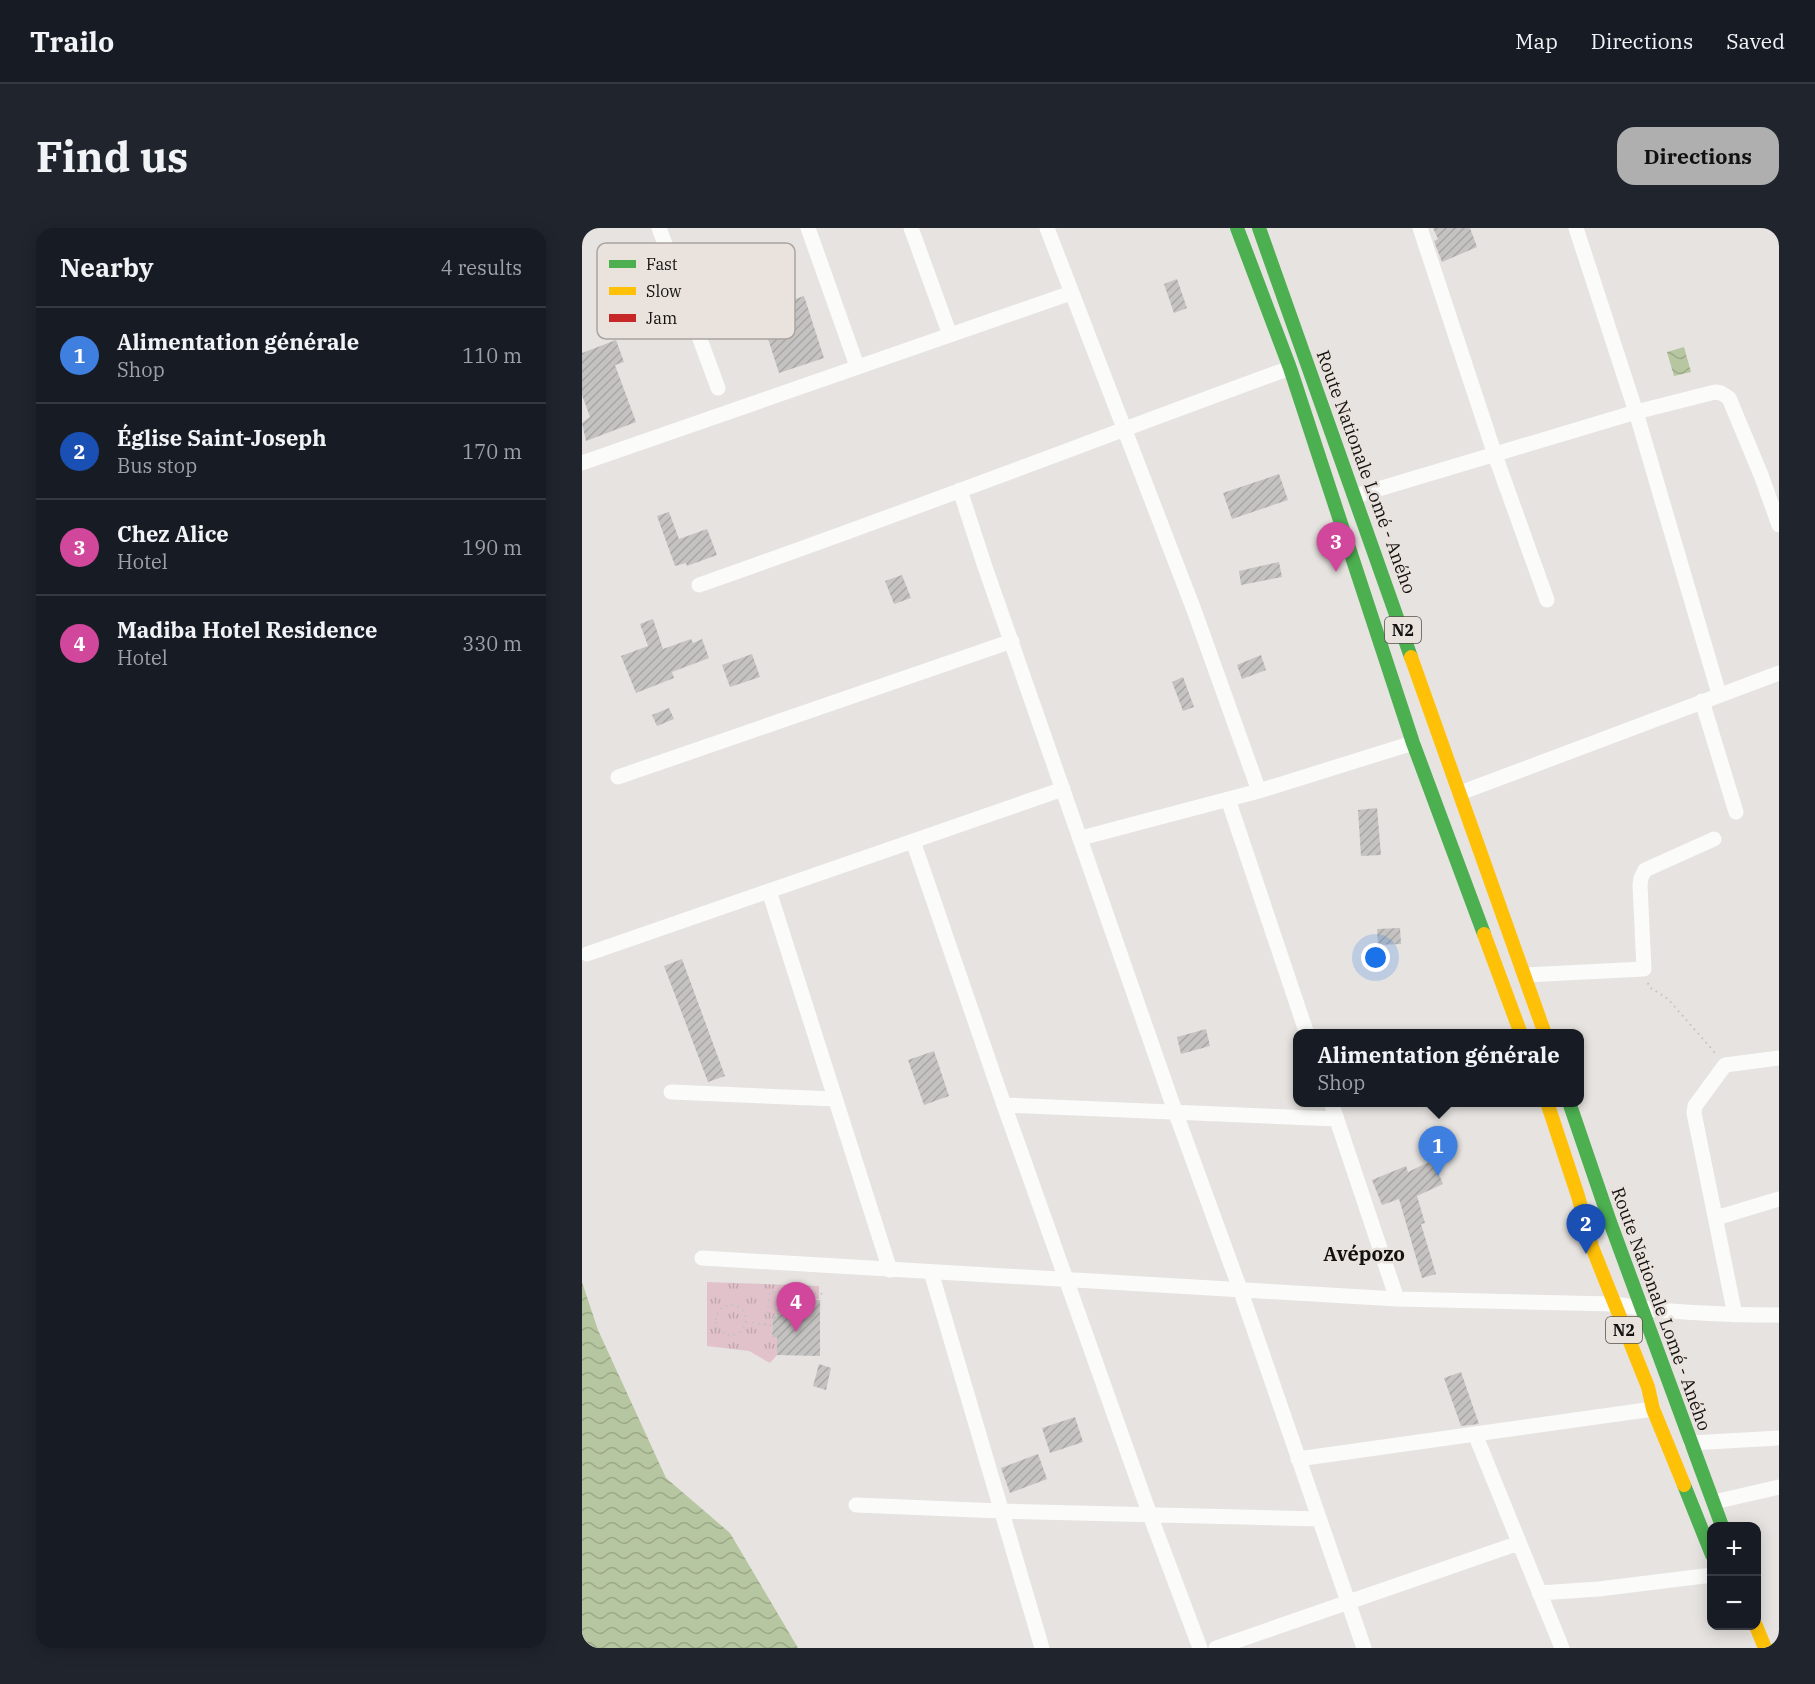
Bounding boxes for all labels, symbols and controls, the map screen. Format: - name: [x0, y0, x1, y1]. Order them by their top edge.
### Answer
- text: Trailo: [30, 23, 114, 60]
- text: Map: [1515, 27, 1558, 55]
- text: Directions: [1591, 27, 1693, 55]
- text: Saved: [1726, 27, 1785, 55]
- button: Directions: [1617, 127, 1779, 185]
- text: Find us: [36, 129, 188, 184]
- legend: [597, 243, 795, 339]
- text: Nearby: [60, 250, 154, 284]
- text: 4 results: [441, 254, 522, 281]
- text: Fast: [646, 254, 678, 274]
- text: Slow: [646, 281, 682, 301]
- text: Jam: [646, 308, 677, 328]
- text: Alimentation générale: [117, 327, 359, 356]
- text: 1: [74, 342, 86, 369]
- text: 110 m: [462, 342, 522, 369]
- street label: Route Nationale Lomé - Aného: [1312, 347, 1421, 597]
- text: Shop: [117, 356, 165, 383]
- text: Église Saint-Joseph: [117, 423, 327, 452]
- text: 2: [74, 438, 86, 465]
- text: 170 m: [462, 438, 522, 465]
- text: Bus stop: [117, 452, 197, 479]
- text: Chez Alice: [117, 519, 229, 548]
- pin: 3: [1316, 522, 1356, 572]
- text: 3: [74, 534, 86, 561]
- text: 190 m: [462, 534, 522, 561]
- text: Hotel: [117, 548, 168, 575]
- text: Madiba Hotel Residence: [117, 615, 377, 644]
- road number: N2: [1385, 617, 1421, 643]
- text: 4: [74, 630, 86, 657]
- text: 330 m: [462, 630, 522, 657]
- text: Hotel: [117, 644, 168, 671]
- your location: [1361, 943, 1390, 972]
- popup: [1293, 1029, 1584, 1107]
- text: Alimentation générale: [1317, 1040, 1560, 1069]
- text: Shop: [1317, 1069, 1365, 1096]
- pin: 1: [1418, 1126, 1458, 1176]
- street label: Route Nationale Lomé - Aného: [1607, 1184, 1716, 1434]
- pin: 2: [1566, 1204, 1606, 1254]
- district label: Avépozo: [1323, 1240, 1405, 1267]
- pin: 4: [776, 1282, 816, 1332]
- road number: N2: [1606, 1317, 1642, 1343]
- map controls: [1707, 1522, 1761, 1630]
- button: +: [1707, 1522, 1761, 1576]
- button: −: [1707, 1576, 1761, 1630]

